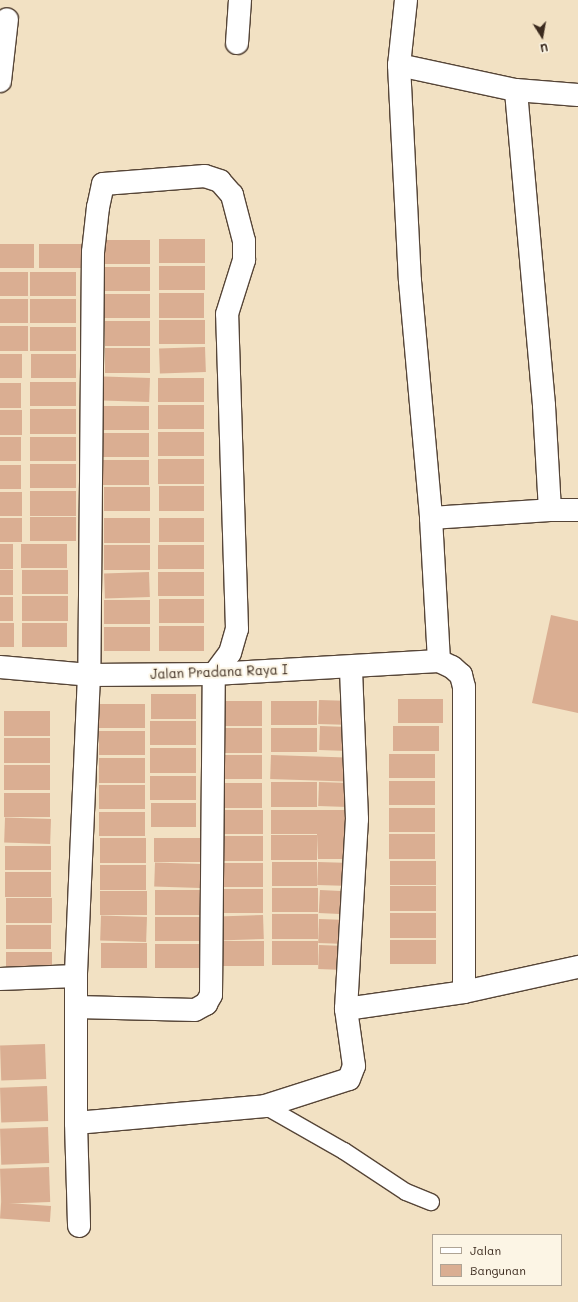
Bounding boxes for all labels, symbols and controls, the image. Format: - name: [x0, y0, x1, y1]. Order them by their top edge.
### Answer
- north arrow: [522, 16, 562, 56]
- text: U: [539, 40, 550, 56]
- street label: Jalan Pradana Raya I: [150, 662, 288, 682]
- legend: [432, 1234, 562, 1286]
- text: Jalan: [470, 1242, 501, 1258]
- text: Bangunan: [470, 1262, 526, 1278]

